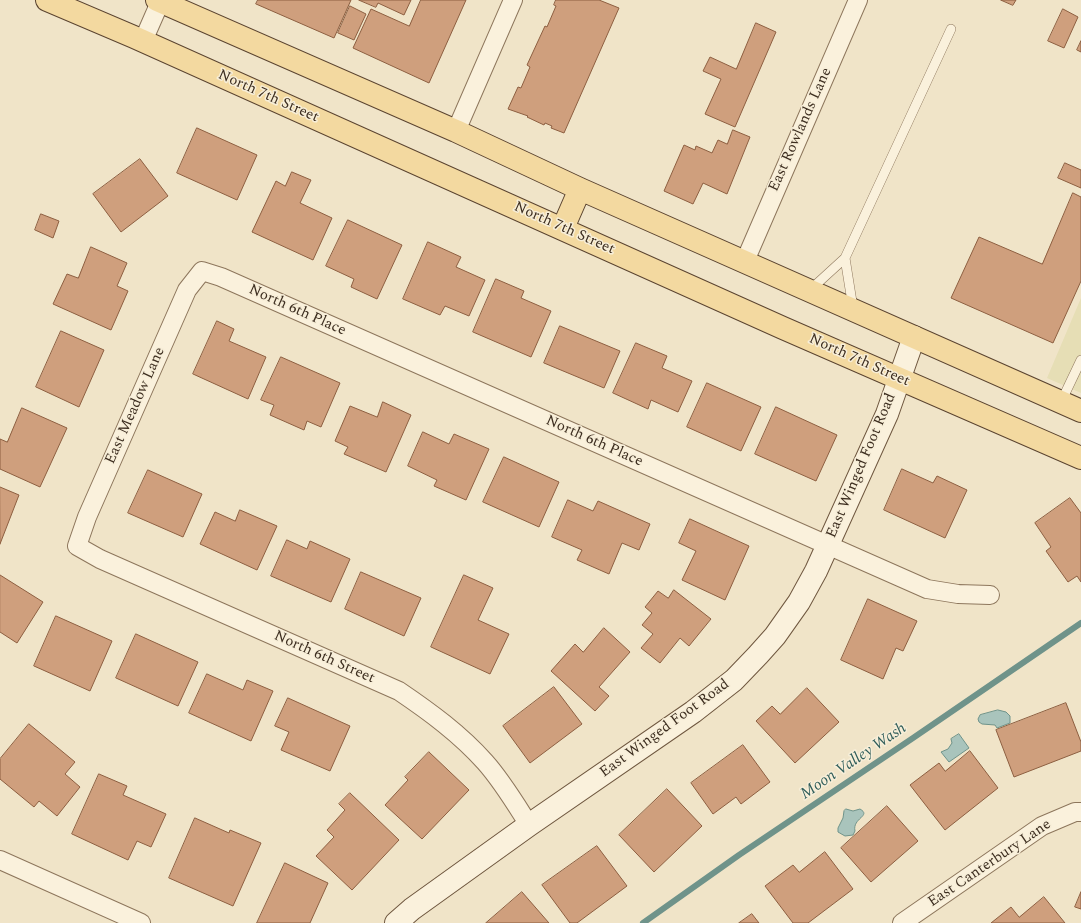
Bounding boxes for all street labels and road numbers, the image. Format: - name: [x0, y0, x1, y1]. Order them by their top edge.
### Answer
- street label: East Rowlands Lane: [766, 65, 836, 195]
- street label: North 7th Street: [215, 67, 321, 127]
- street label: North 7th Street: [511, 199, 617, 259]
- street label: North 6th Place: [245, 281, 349, 341]
- street label: North 7th Street: [806, 331, 912, 391]
- street label: East Meadow Lane: [102, 345, 170, 467]
- street label: East Winged Foot Road: [823, 391, 901, 541]
- street label: North 6th Place: [542, 412, 646, 472]
- street label: North 6th Street: [271, 628, 377, 688]
- street label: East Winged Foot Road: [597, 676, 733, 782]
- street label: East Canterbury Lane: [925, 816, 1055, 912]

